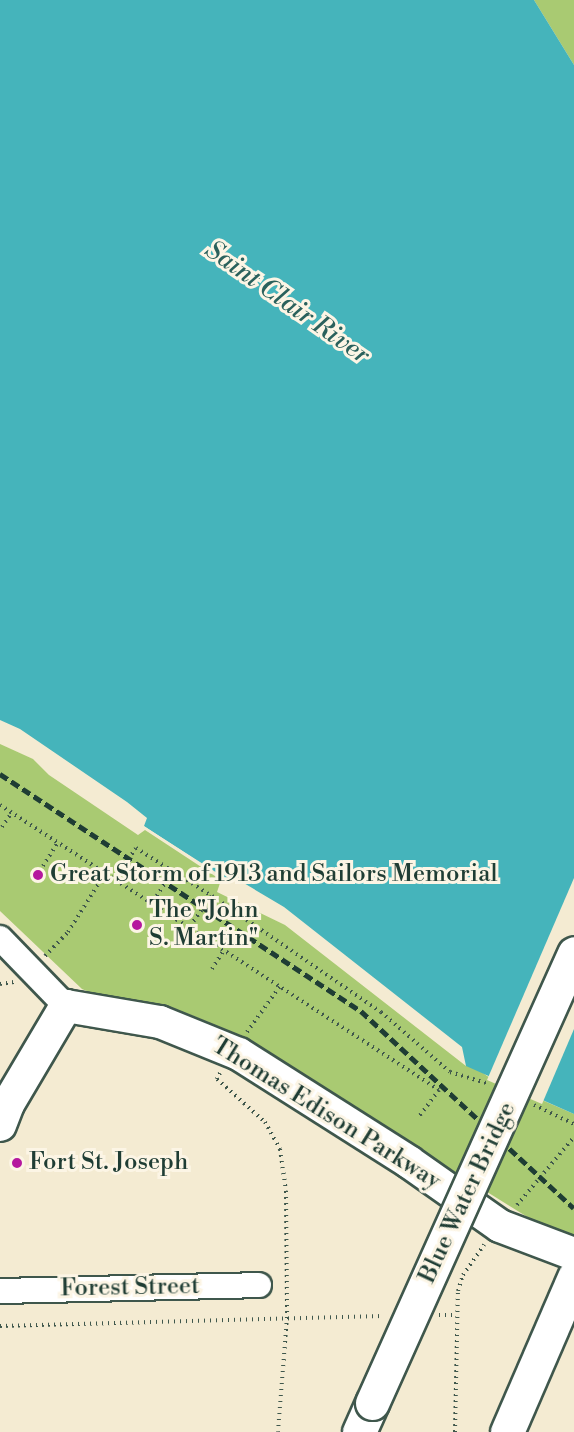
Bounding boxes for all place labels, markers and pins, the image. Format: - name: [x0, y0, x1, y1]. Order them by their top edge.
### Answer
- place label: Great Storm of 1913 and Sailors Memorial: [50, 861, 498, 889]
- marker: Great Storm of 1913 and Sailors Memorial: [31, 868, 45, 882]
- place label: The "John S. Martin": [149, 897, 259, 953]
- marker: The "John S. Martin": [130, 918, 144, 932]
- place label: Fort St. Joseph: [29, 1149, 188, 1177]
- marker: Fort St. Joseph: [10, 1156, 24, 1170]

